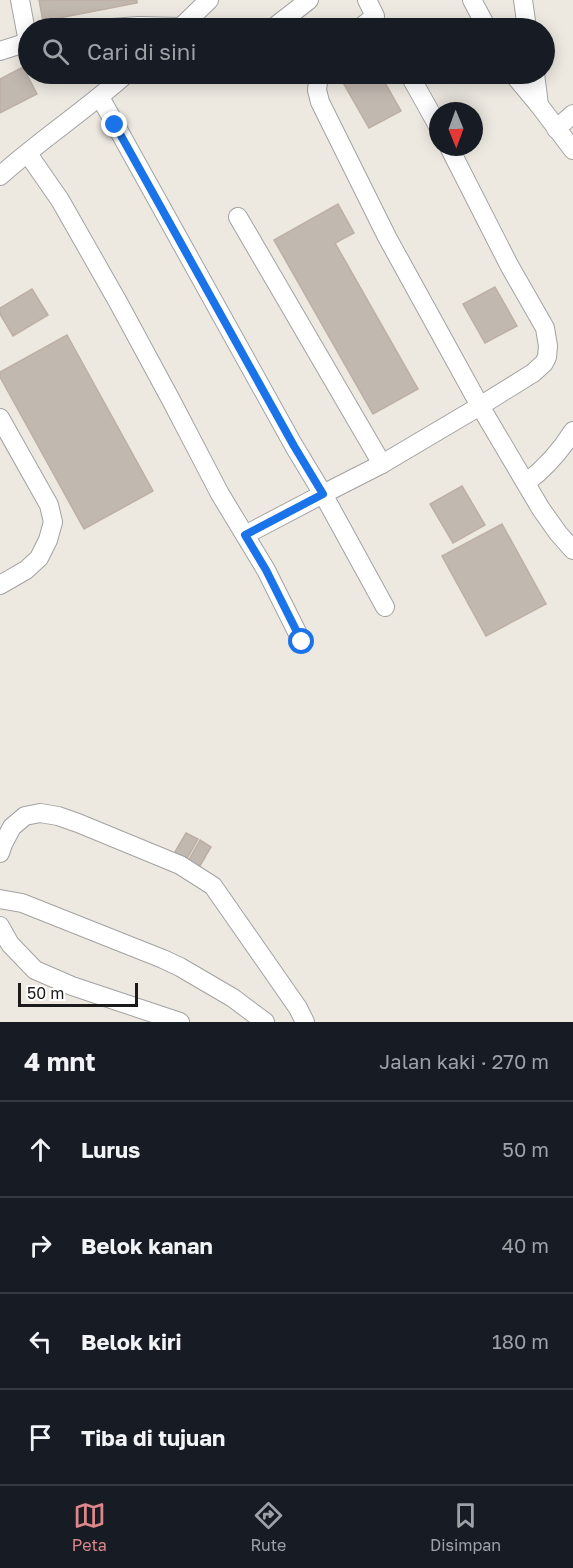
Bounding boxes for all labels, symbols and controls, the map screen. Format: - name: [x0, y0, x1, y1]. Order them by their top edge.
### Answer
- search box: [18, 18, 555, 84]
- icon: search: [39, 35, 72, 68]
- text: Cari di sini: [87, 38, 196, 65]
- north arrow: [429, 102, 483, 156]
- route end: [101, 111, 127, 137]
- route start: [288, 628, 314, 654]
- scale bar: [18, 980, 138, 1007]
- text: 50 m: [27, 983, 64, 1003]
- text: 4 mnt: [24, 1046, 96, 1077]
- text: Jalan kaki · 270 m: [379, 1049, 549, 1073]
- icon: ahead: [24, 1133, 57, 1166]
- text: Lurus: [81, 1136, 140, 1163]
- text: 50 m: [502, 1137, 549, 1161]
- icon: right: [24, 1229, 57, 1262]
- text: Belok kanan: [81, 1232, 213, 1259]
- text: 40 m: [502, 1233, 549, 1257]
- icon: left: [24, 1325, 57, 1358]
- text: Belok kiri: [81, 1328, 182, 1355]
- text: 180 m: [492, 1329, 549, 1353]
- icon: arrive: [24, 1421, 57, 1454]
- text: Tiba di tujuan: [81, 1424, 225, 1451]
- tab: Peta: [72, 1499, 107, 1555]
- tab: Rute: [250, 1499, 286, 1555]
- tab: Disimpan: [430, 1499, 501, 1555]

